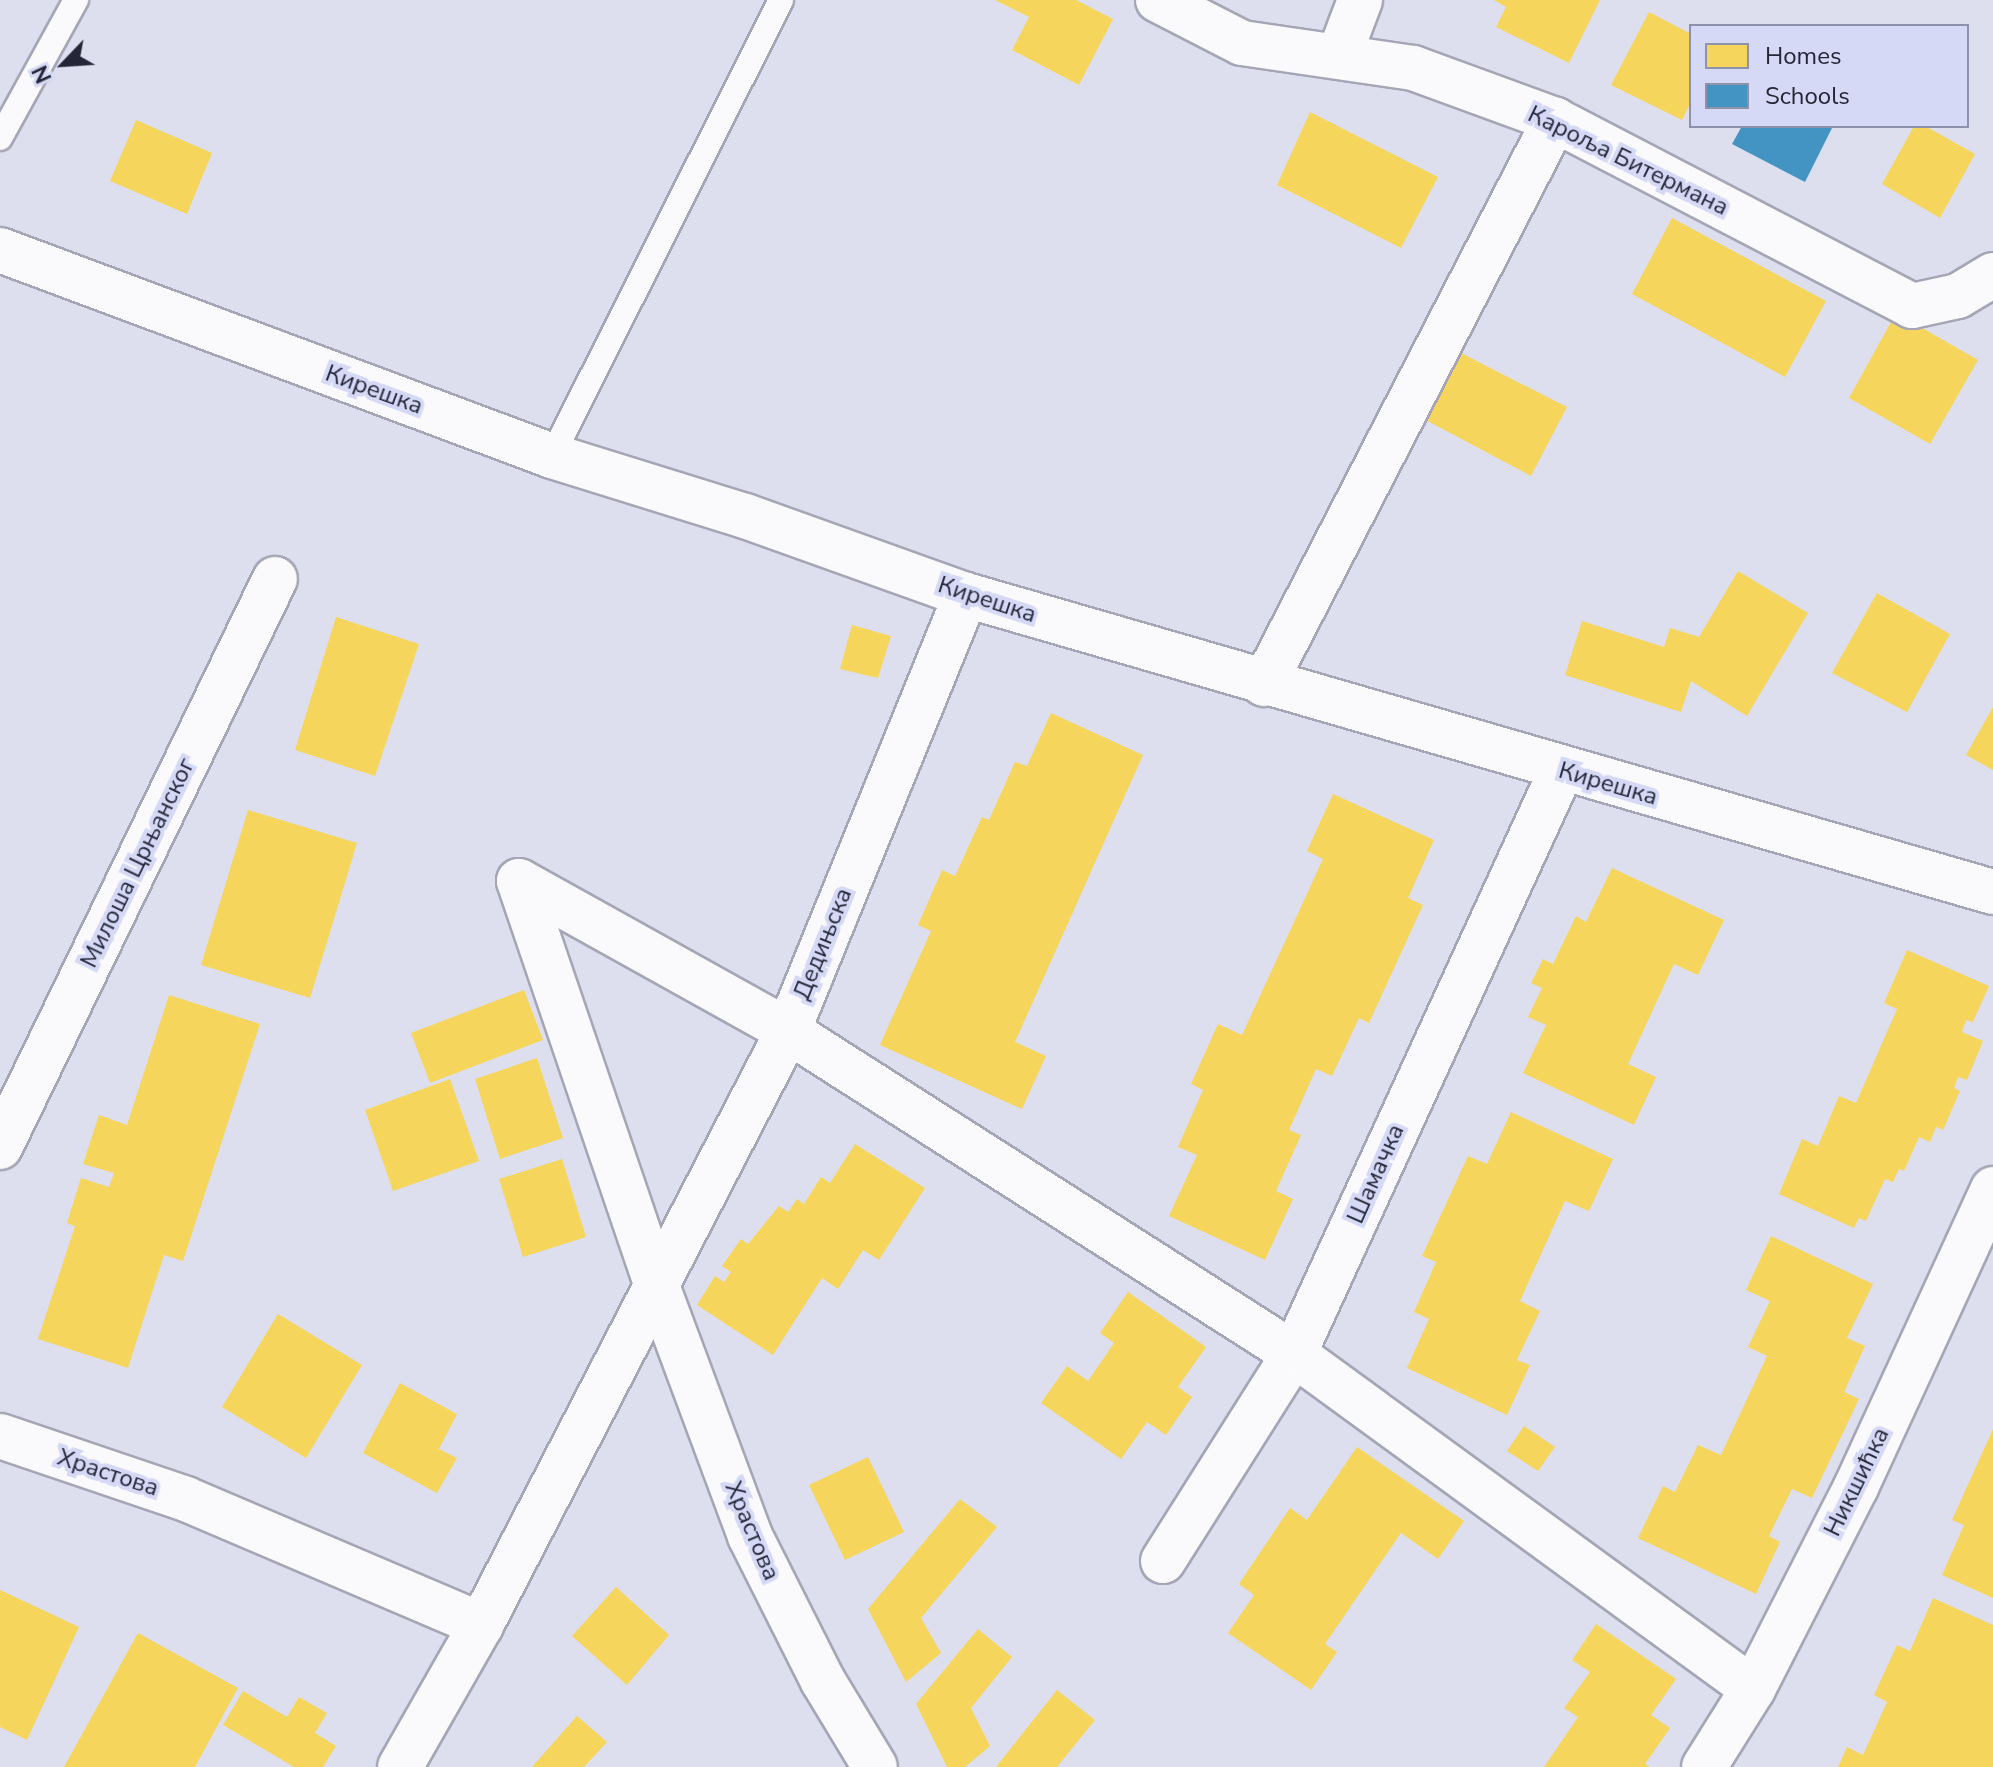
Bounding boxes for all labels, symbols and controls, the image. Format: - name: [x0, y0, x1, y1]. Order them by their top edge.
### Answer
- north arrow: [24, 24, 104, 104]
- legend: [1689, 24, 1969, 128]
- text: Homes: [1765, 40, 1841, 72]
- text: N: [25, 60, 59, 88]
- text: Schools: [1765, 80, 1850, 112]
- street label: Кароља Битермана: [1523, 100, 1733, 222]
- street label: Кирешка: [321, 359, 427, 421]
- street label: Кирешка: [934, 571, 1040, 629]
- street label: Милоша Црњанског: [75, 754, 201, 972]
- street label: Кирешка: [1555, 756, 1661, 812]
- street label: Дедињска: [788, 884, 858, 1004]
- street label: Шамачка: [1341, 1120, 1411, 1228]
- street label: Никшићка: [1818, 1423, 1896, 1541]
- street label: Храстова: [54, 1443, 162, 1503]
- street label: Храстова: [718, 1477, 786, 1585]

